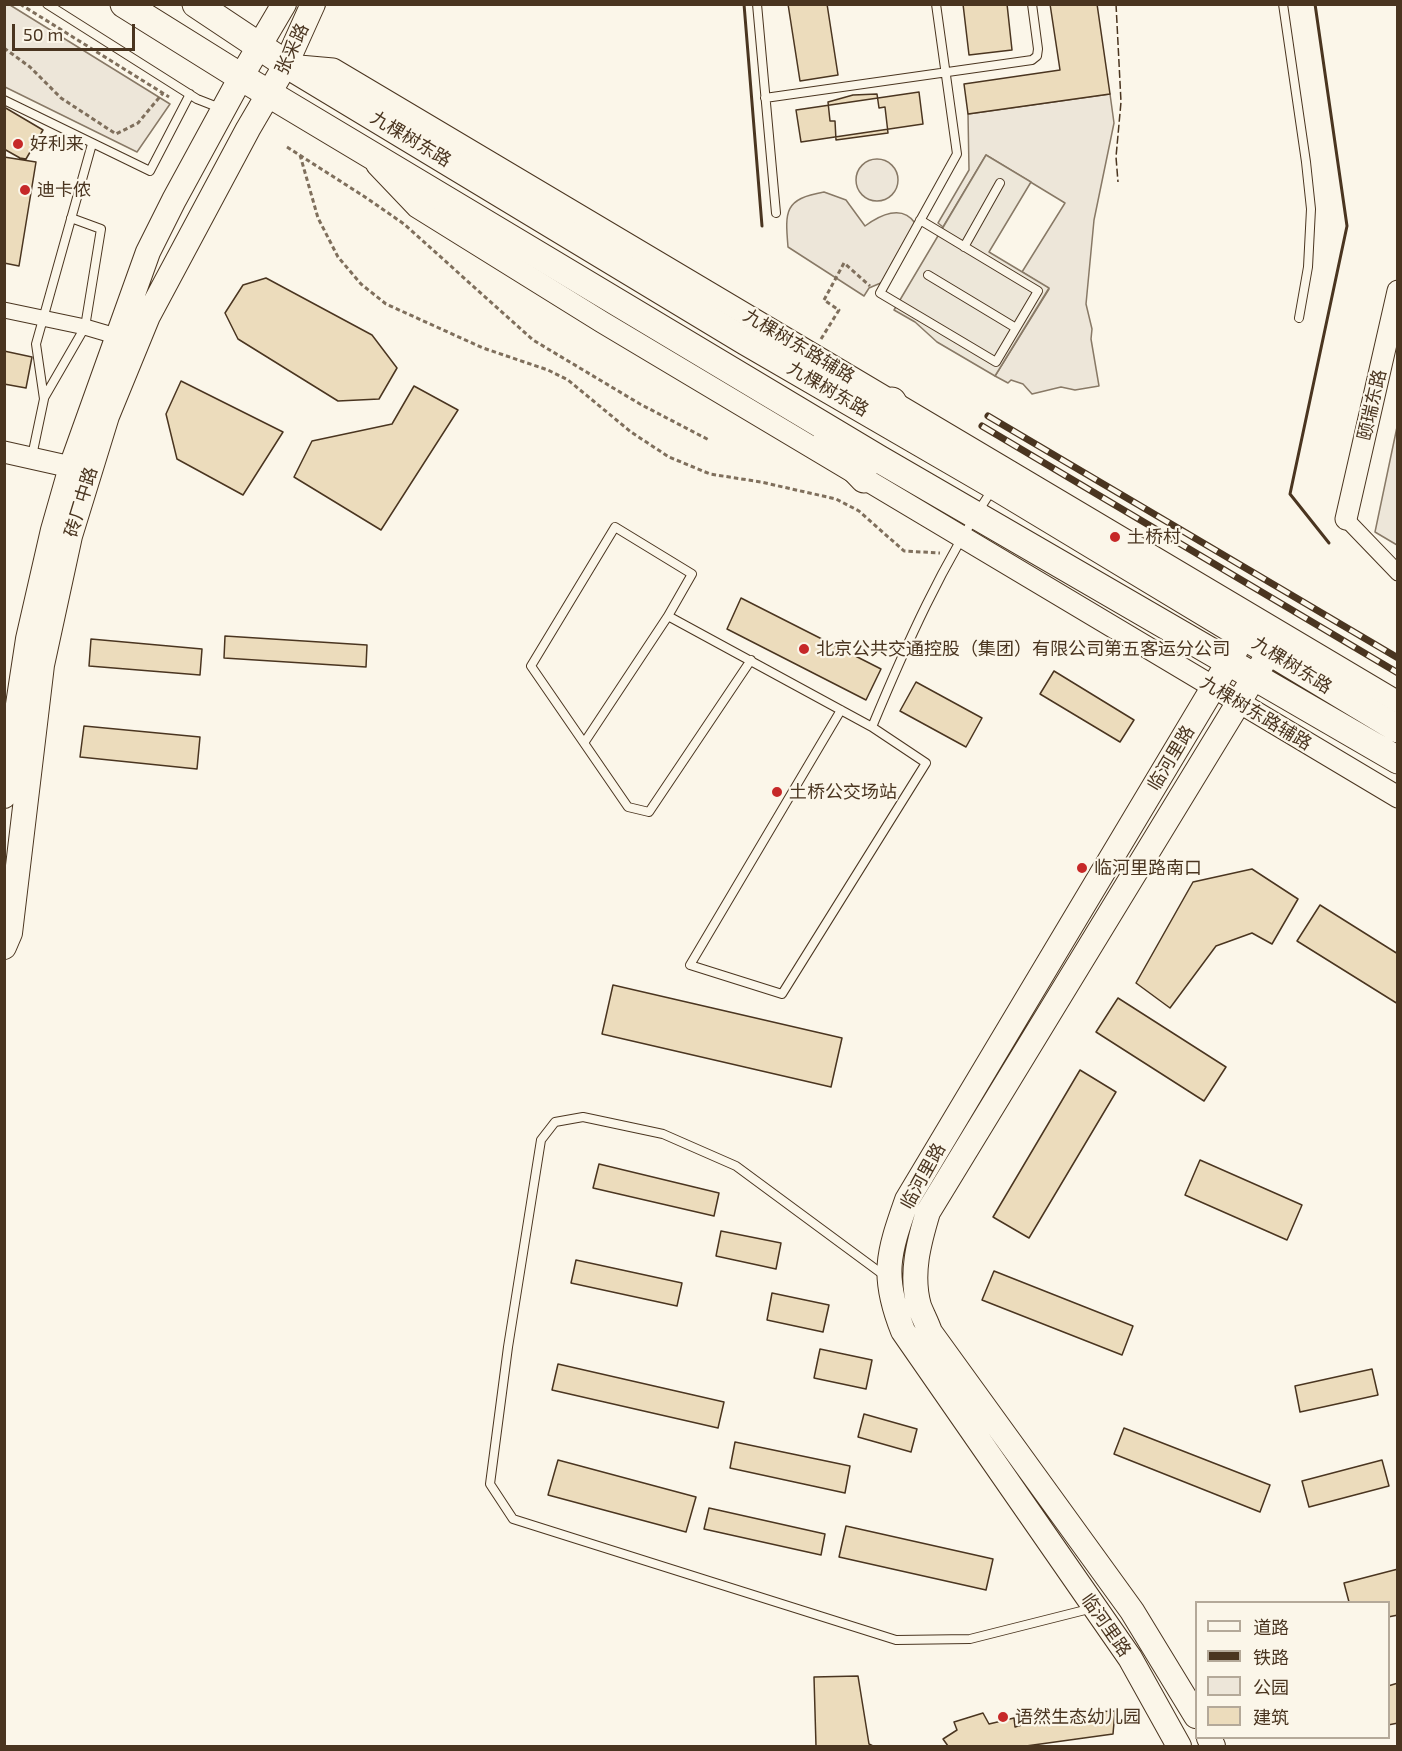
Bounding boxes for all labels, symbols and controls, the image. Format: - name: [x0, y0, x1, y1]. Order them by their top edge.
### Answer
- scale bar: [15, 12, 138, 50]
- street label: 张采路: [271, 20, 313, 78]
- text: 50 m: [23, 23, 63, 45]
- street label: 九棵树东路: [367, 107, 455, 171]
- place label: 好利来: [30, 133, 84, 155]
- marker: 好利来: [11, 137, 25, 151]
- place label: 迪卡侬: [37, 179, 91, 201]
- marker: 迪卡侬: [18, 183, 32, 197]
- street label: 九棵树东路辅路: [739, 304, 859, 388]
- street label: 九棵树东路: [784, 357, 872, 421]
- street label: 颐瑞东路: [1353, 367, 1391, 443]
- street label: 砖厂中路: [60, 464, 102, 540]
- place label: 土桥村: [1127, 526, 1181, 548]
- marker: 土桥村: [1108, 530, 1122, 544]
- street label: 九棵树东路: [1248, 632, 1336, 698]
- place label: 北京公共交通控股（集团）有限公司第五客运分公司: [816, 638, 1230, 660]
- marker: 北京公共交通控股（集团）有限公司第五客运分公司: [797, 642, 811, 656]
- street label: 九棵树东路辅路: [1196, 671, 1316, 755]
- street label: 临河里路: [1143, 722, 1199, 794]
- place label: 土桥公交场站: [789, 781, 897, 803]
- marker: 土桥公交场站: [770, 785, 784, 799]
- place label: 临河里路南口: [1094, 857, 1202, 879]
- marker: 临河里路南口: [1075, 861, 1089, 875]
- street label: 临河里路: [896, 1139, 950, 1213]
- street label: 临河里路: [1077, 1589, 1135, 1661]
- legend: [1195, 1601, 1390, 1739]
- text: 道路: [1253, 1616, 1289, 1638]
- text: 铁路: [1253, 1646, 1289, 1668]
- text: 公园: [1253, 1676, 1289, 1698]
- place label: 语然生态幼儿园: [1015, 1706, 1141, 1728]
- text: 建筑: [1253, 1706, 1289, 1728]
- marker: 语然生态幼儿园: [996, 1710, 1010, 1724]

